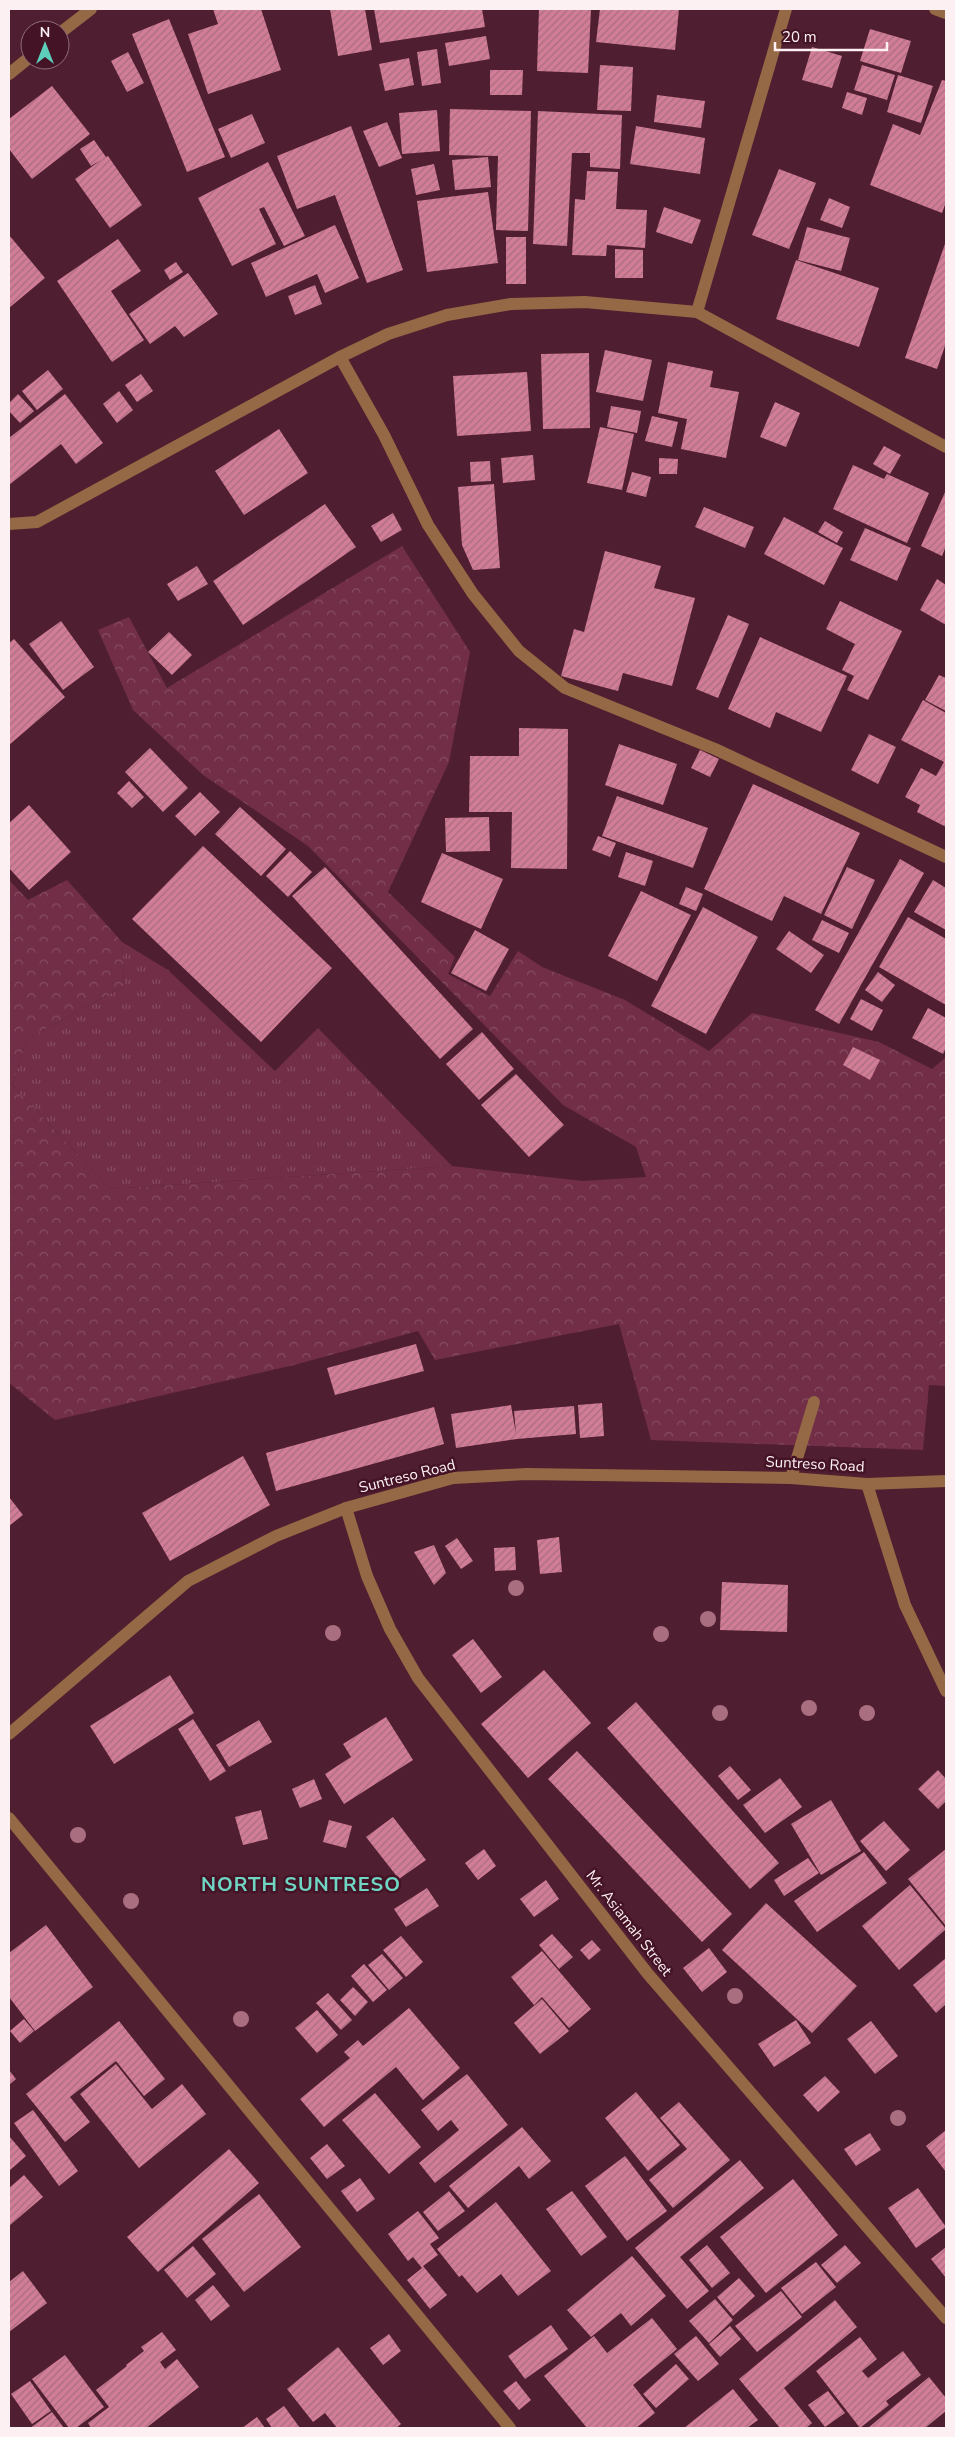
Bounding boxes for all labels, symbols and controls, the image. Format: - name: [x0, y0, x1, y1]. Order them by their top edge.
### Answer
- north arrow: [20, 20, 70, 70]
- scale bar: [775, 20, 888, 52]
- text: N: [40, 23, 50, 42]
- text: 20 m: [782, 27, 817, 47]
- street label: Suntreso Road: [765, 1451, 865, 1477]
- street label: Suntreso Road: [357, 1454, 457, 1498]
- street label: Mr. Asiamah Street: [581, 1866, 677, 1980]
- district label: NORTH SUNTRESO: [201, 1871, 401, 1898]

